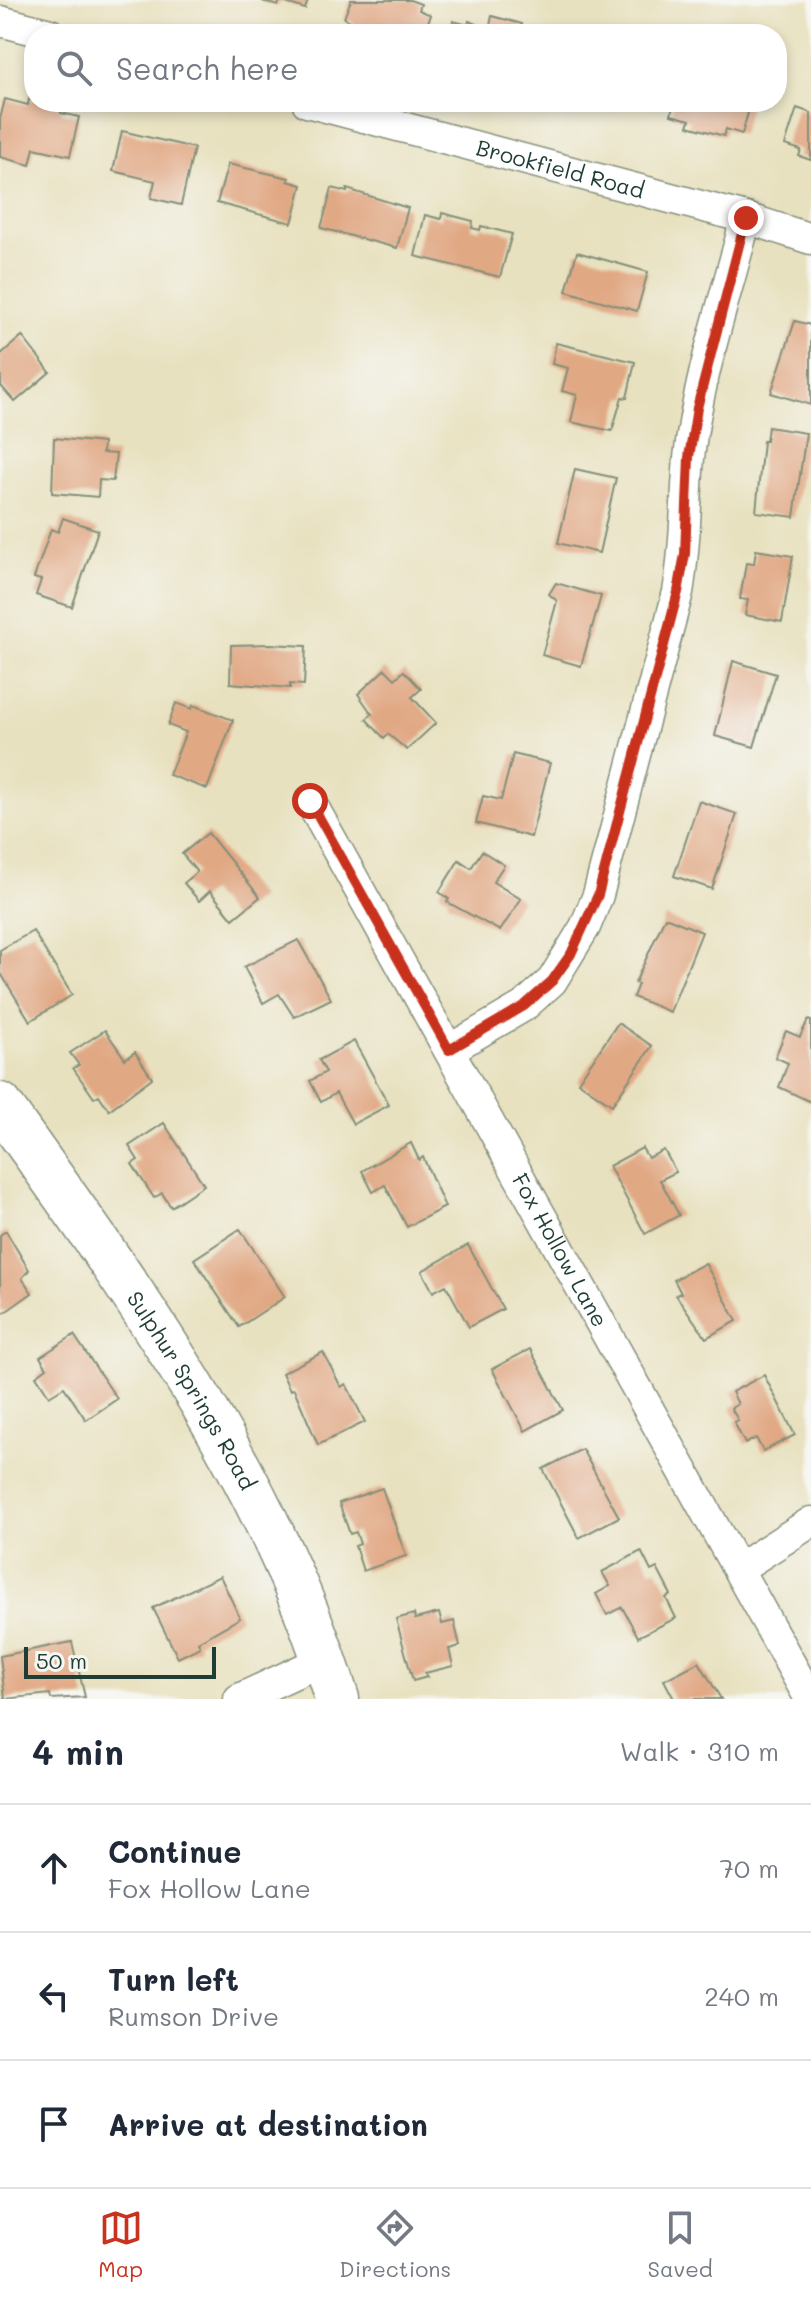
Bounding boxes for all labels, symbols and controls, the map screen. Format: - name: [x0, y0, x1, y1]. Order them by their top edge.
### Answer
- search box: [24, 24, 787, 112]
- icon: search: [52, 46, 96, 90]
- text: Search here: [116, 48, 299, 88]
- street label: Brookfield Road: [473, 132, 648, 205]
- route end: [728, 200, 764, 236]
- route start: [292, 783, 328, 819]
- street label: Fox Hollow Lane: [506, 1168, 615, 1332]
- street label: Sulphur Springs Road: [121, 1285, 263, 1495]
- scale bar: [24, 1643, 216, 1679]
- text: 50 m: [36, 1646, 87, 1675]
- text: 4 min: [32, 1729, 124, 1774]
- text: Walk · 310 m: [620, 1734, 779, 1768]
- text: Continue: [108, 1831, 241, 1871]
- icon: ahead: [32, 1846, 76, 1890]
- text: 70 m: [719, 1851, 779, 1885]
- text: Fox Hollow Lane: [108, 1871, 311, 1905]
- text: Turn left: [108, 1959, 239, 1999]
- icon: left: [32, 1974, 76, 2018]
- text: 240 m: [704, 1979, 779, 2013]
- text: Rumson Drive: [108, 1999, 279, 2033]
- icon: arrive: [32, 2102, 76, 2146]
- text: Arrive at destination: [108, 2104, 428, 2144]
- tab: Map: [98, 2206, 143, 2283]
- tab: Directions: [339, 2206, 451, 2283]
- tab: Saved: [648, 2206, 713, 2283]

